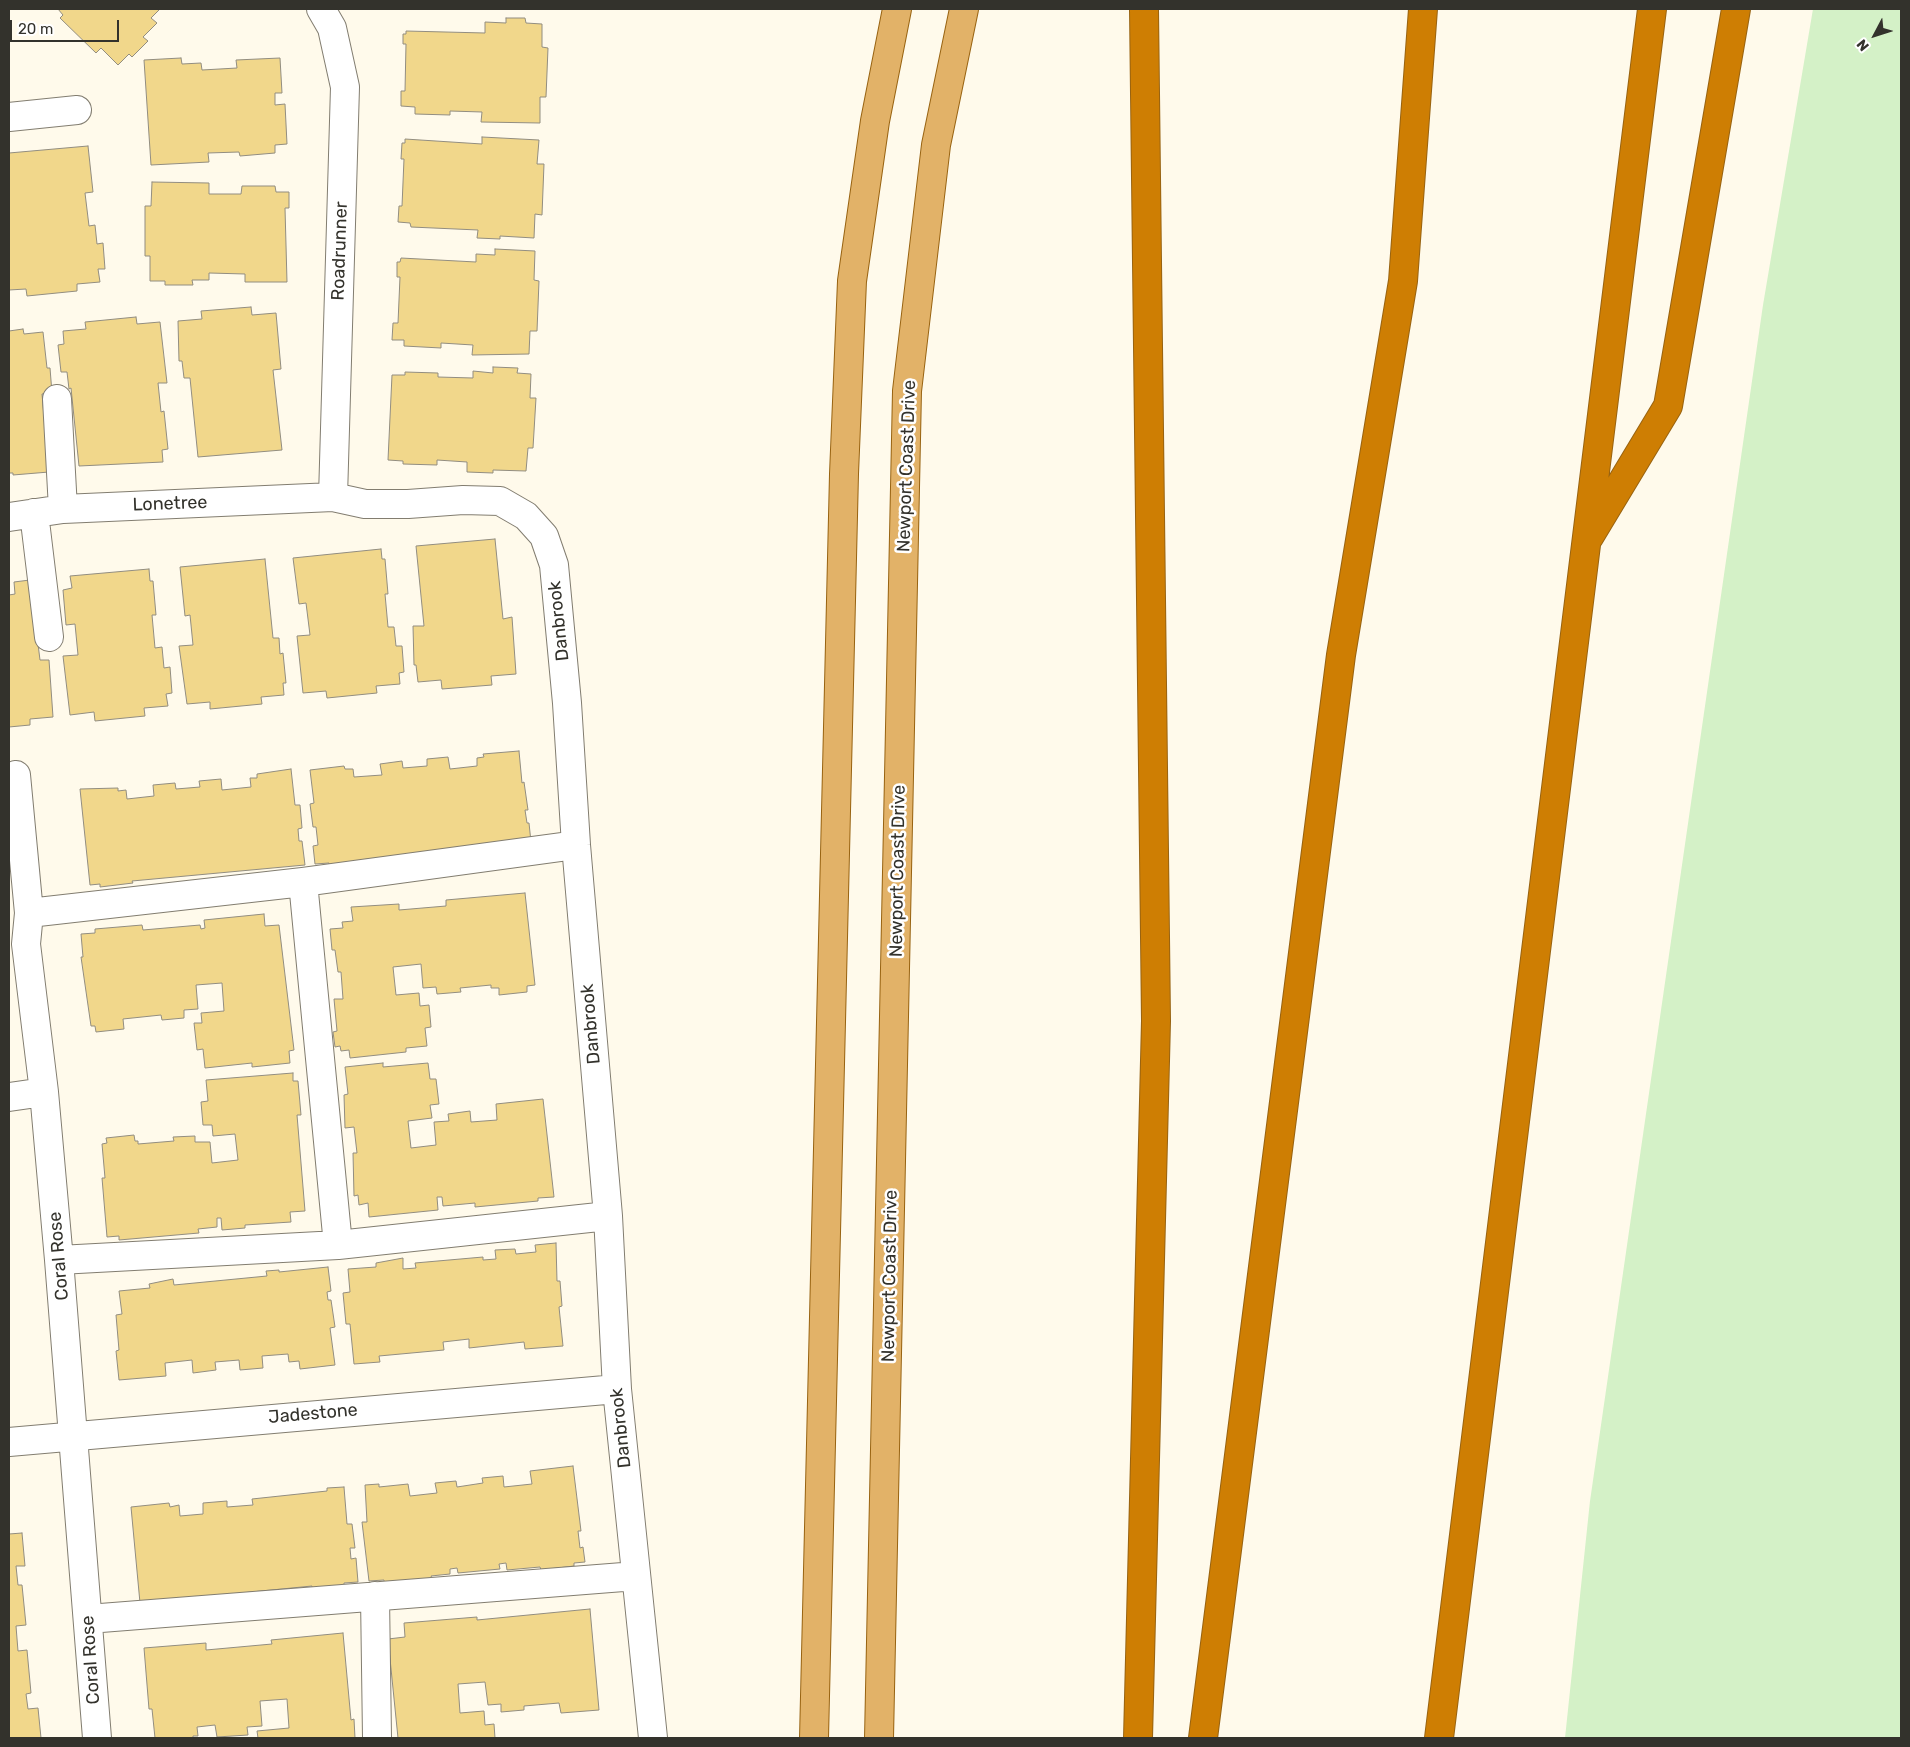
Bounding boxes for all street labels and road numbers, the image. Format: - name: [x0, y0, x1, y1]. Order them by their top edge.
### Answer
- street label: Roadrunner: [327, 201, 353, 301]
- street label: Newport Coast Drive: [893, 380, 921, 552]
- street label: Lonetree: [132, 492, 208, 516]
- street label: Danbrook: [544, 580, 574, 662]
- street label: Newport Coast Drive: [886, 785, 910, 957]
- street label: Danbrook: [577, 983, 605, 1065]
- street label: Newport Coast Drive: [878, 1190, 902, 1362]
- street label: Coral Rose: [44, 1211, 74, 1301]
- street label: Danbrook: [606, 1387, 636, 1469]
- street label: Jadestone: [267, 1399, 359, 1429]
- street label: Coral Rose: [77, 1615, 105, 1705]

